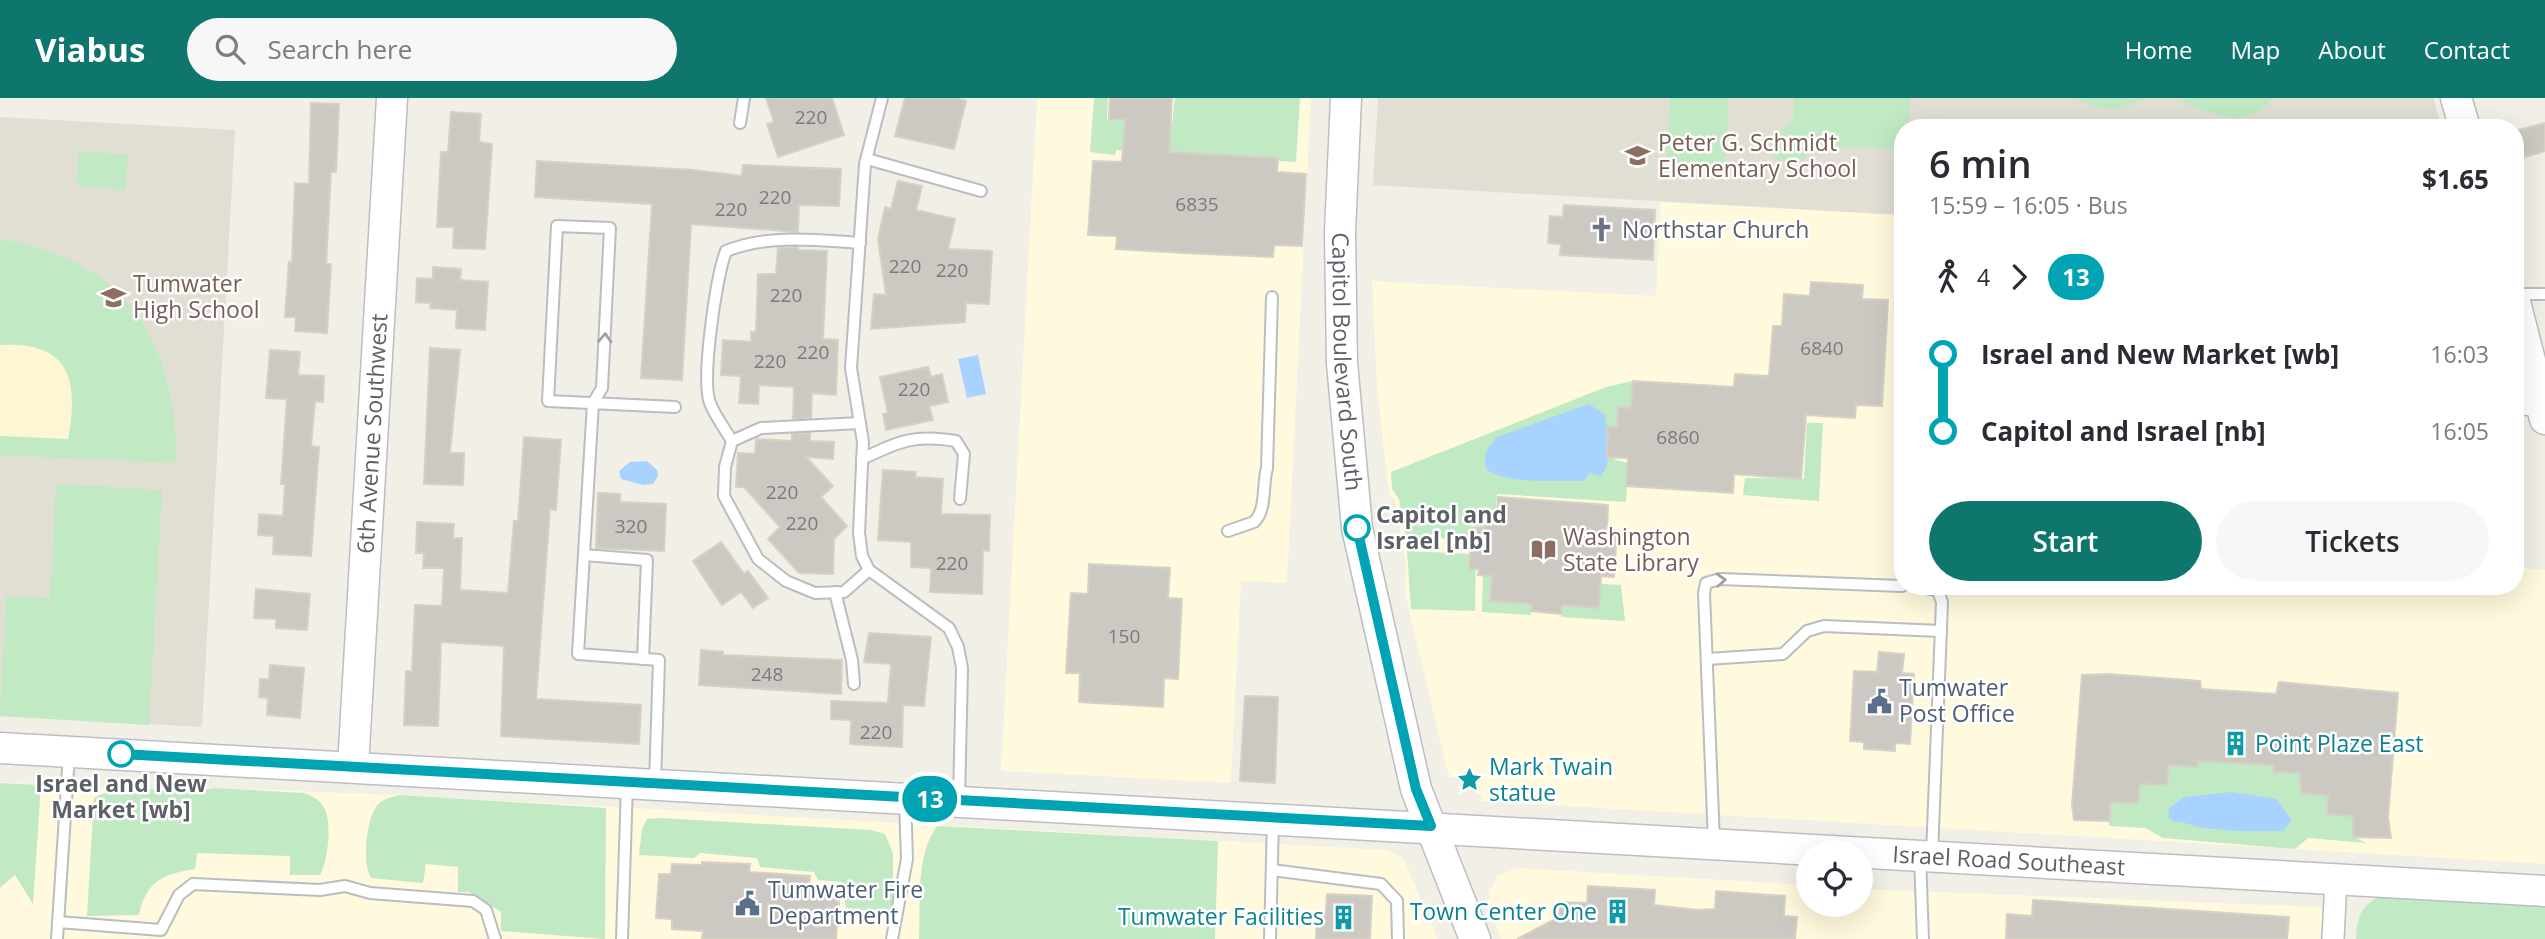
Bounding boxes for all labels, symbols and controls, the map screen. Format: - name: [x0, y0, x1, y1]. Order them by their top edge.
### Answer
- search box: [187, 18, 677, 81]
- text: Viabus: [35, 27, 145, 72]
- icon: search: [211, 30, 249, 68]
- text: Search here: [267, 31, 412, 67]
- text: Home: [2125, 33, 2193, 66]
- text: Map: [2231, 33, 2280, 66]
- text: About: [2318, 33, 2386, 66]
- text: Contact: [2424, 33, 2510, 66]
- house number: 220: [795, 104, 827, 130]
- place label: Peter G. Schmidt Elementary School: [1658, 126, 1857, 184]
- text: 6 min: [1929, 137, 2032, 189]
- school or university icon: Peter G. Schmidt Elementary School: [1624, 142, 1652, 170]
- text: $1.65: [2422, 161, 2489, 197]
- house number: 220: [759, 184, 791, 210]
- text: 15:59 – 16:05 · Bus: [1929, 189, 2128, 221]
- house number: 6835: [1175, 191, 1219, 217]
- house number: 220: [715, 196, 747, 222]
- place label: Northstar Church: [1622, 213, 1809, 245]
- church icon: Northstar Church: [1588, 216, 1616, 244]
- street label: Capitol Boulevard South: [1325, 232, 1371, 492]
- house number: 220: [889, 253, 921, 279]
- house number: 220: [936, 257, 968, 283]
- icon: walk: [1929, 258, 1967, 296]
- icon: forward: [2000, 258, 2038, 296]
- text: 13: [2062, 260, 2090, 293]
- text: 4: [1977, 261, 1990, 293]
- place label: Tumwater High School: [133, 267, 260, 325]
- house number: 220: [770, 282, 802, 308]
- school or university icon: Tumwater High School: [99, 283, 127, 311]
- street label: 6th Avenue Southwest: [348, 313, 394, 554]
- one-way arrow: [597, 332, 612, 343]
- house number: 6840: [1800, 335, 1844, 361]
- text: Israel and New Market [wb]: [1981, 336, 2339, 372]
- text: 16:03: [2430, 338, 2489, 370]
- house number: 220: [797, 339, 829, 365]
- house number: 220: [754, 348, 786, 374]
- house number: 220: [898, 376, 930, 402]
- text: Capitol and Israel [nb]: [1981, 413, 2266, 449]
- text: 16:05: [2430, 415, 2489, 447]
- house number: 6860: [1656, 424, 1700, 450]
- house number: 220: [766, 479, 798, 505]
- place label: Capitol and Israel [nb]: [1376, 498, 1507, 556]
- button: Start: [1929, 501, 2202, 581]
- button: Tickets: [2216, 501, 2489, 581]
- house number: 220: [786, 510, 818, 536]
- house number: 320: [615, 513, 647, 539]
- marker: Capitol and Israel [nb]: [1344, 515, 1370, 541]
- place label: Washington State Library: [1563, 520, 1699, 578]
- library icon: Washington State Library: [1529, 536, 1557, 564]
- house number: 220: [936, 550, 968, 576]
- one-way arrow: [1716, 573, 1727, 588]
- house number: 150: [1108, 623, 1140, 649]
- house number: 248: [751, 661, 783, 687]
- place label: Tumwater Post Office: [1899, 671, 2015, 729]
- public building icon: Tumwater Post Office: [1865, 687, 1893, 715]
- house number: 220: [860, 719, 892, 745]
- place label: Point Plaze East: [2255, 727, 2424, 759]
- building icon: Point Plaze East: [2221, 730, 2249, 758]
- marker: Israel and New Market [wb]: [108, 741, 134, 767]
- place label: Mark Twain statue: [1489, 750, 1613, 808]
- place icon: Mark Twain statue: [1455, 766, 1483, 794]
- place label: Israel and New Market [wb]: [35, 767, 207, 825]
- line badge: 13: [898, 776, 962, 822]
- text: 13: [916, 782, 944, 815]
- street label: Israel Road Southeast: [1892, 837, 2126, 882]
- map controls: [1796, 840, 1873, 917]
- button: locate: [1796, 840, 1873, 917]
- place label: Tumwater Fire Department: [768, 873, 923, 931]
- public building icon: Tumwater Fire Department: [734, 889, 762, 917]
- place label: Town Center One: [1410, 895, 1597, 927]
- building icon: Town Center One: [1603, 898, 1631, 926]
- place label: Tumwater Facilities: [1118, 900, 1324, 932]
- building icon: Tumwater Facilities: [1330, 903, 1358, 931]

